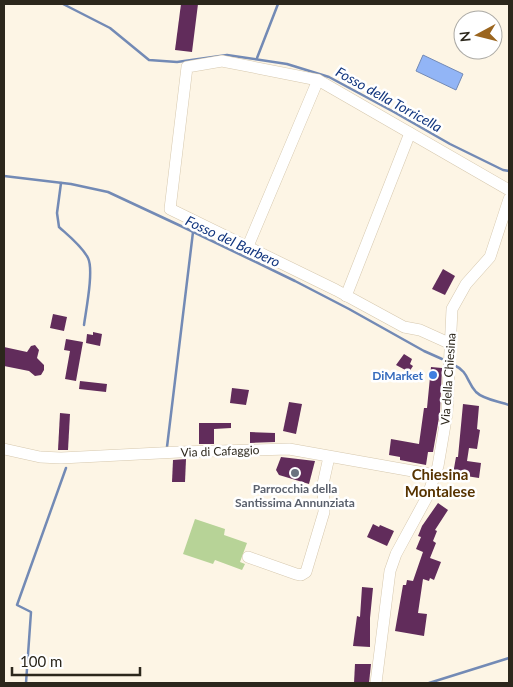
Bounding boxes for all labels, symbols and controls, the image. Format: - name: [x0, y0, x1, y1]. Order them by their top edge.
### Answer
- north arrow: [453, 10, 503, 60]
- text: N: [456, 30, 474, 43]
- water label: Fosso della Torricella: [333, 63, 445, 135]
- water label: Fosso del Barbero: [183, 212, 283, 270]
- street label: Via della Chiesina: [437, 332, 459, 426]
- place label: DiMarket: [372, 368, 424, 383]
- marker: DiMarket: [427, 369, 439, 381]
- street label: Via di Cafaggio: [180, 442, 260, 460]
- district label: Chiesina Montalese: [405, 465, 475, 500]
- marker: Parrocchia della Santissima Annunziata: [289, 467, 301, 479]
- place label: Parrocchia della Santissima Annunziata: [235, 481, 355, 510]
- scale bar: [12, 644, 140, 676]
- text: 100 m: [20, 652, 62, 670]

